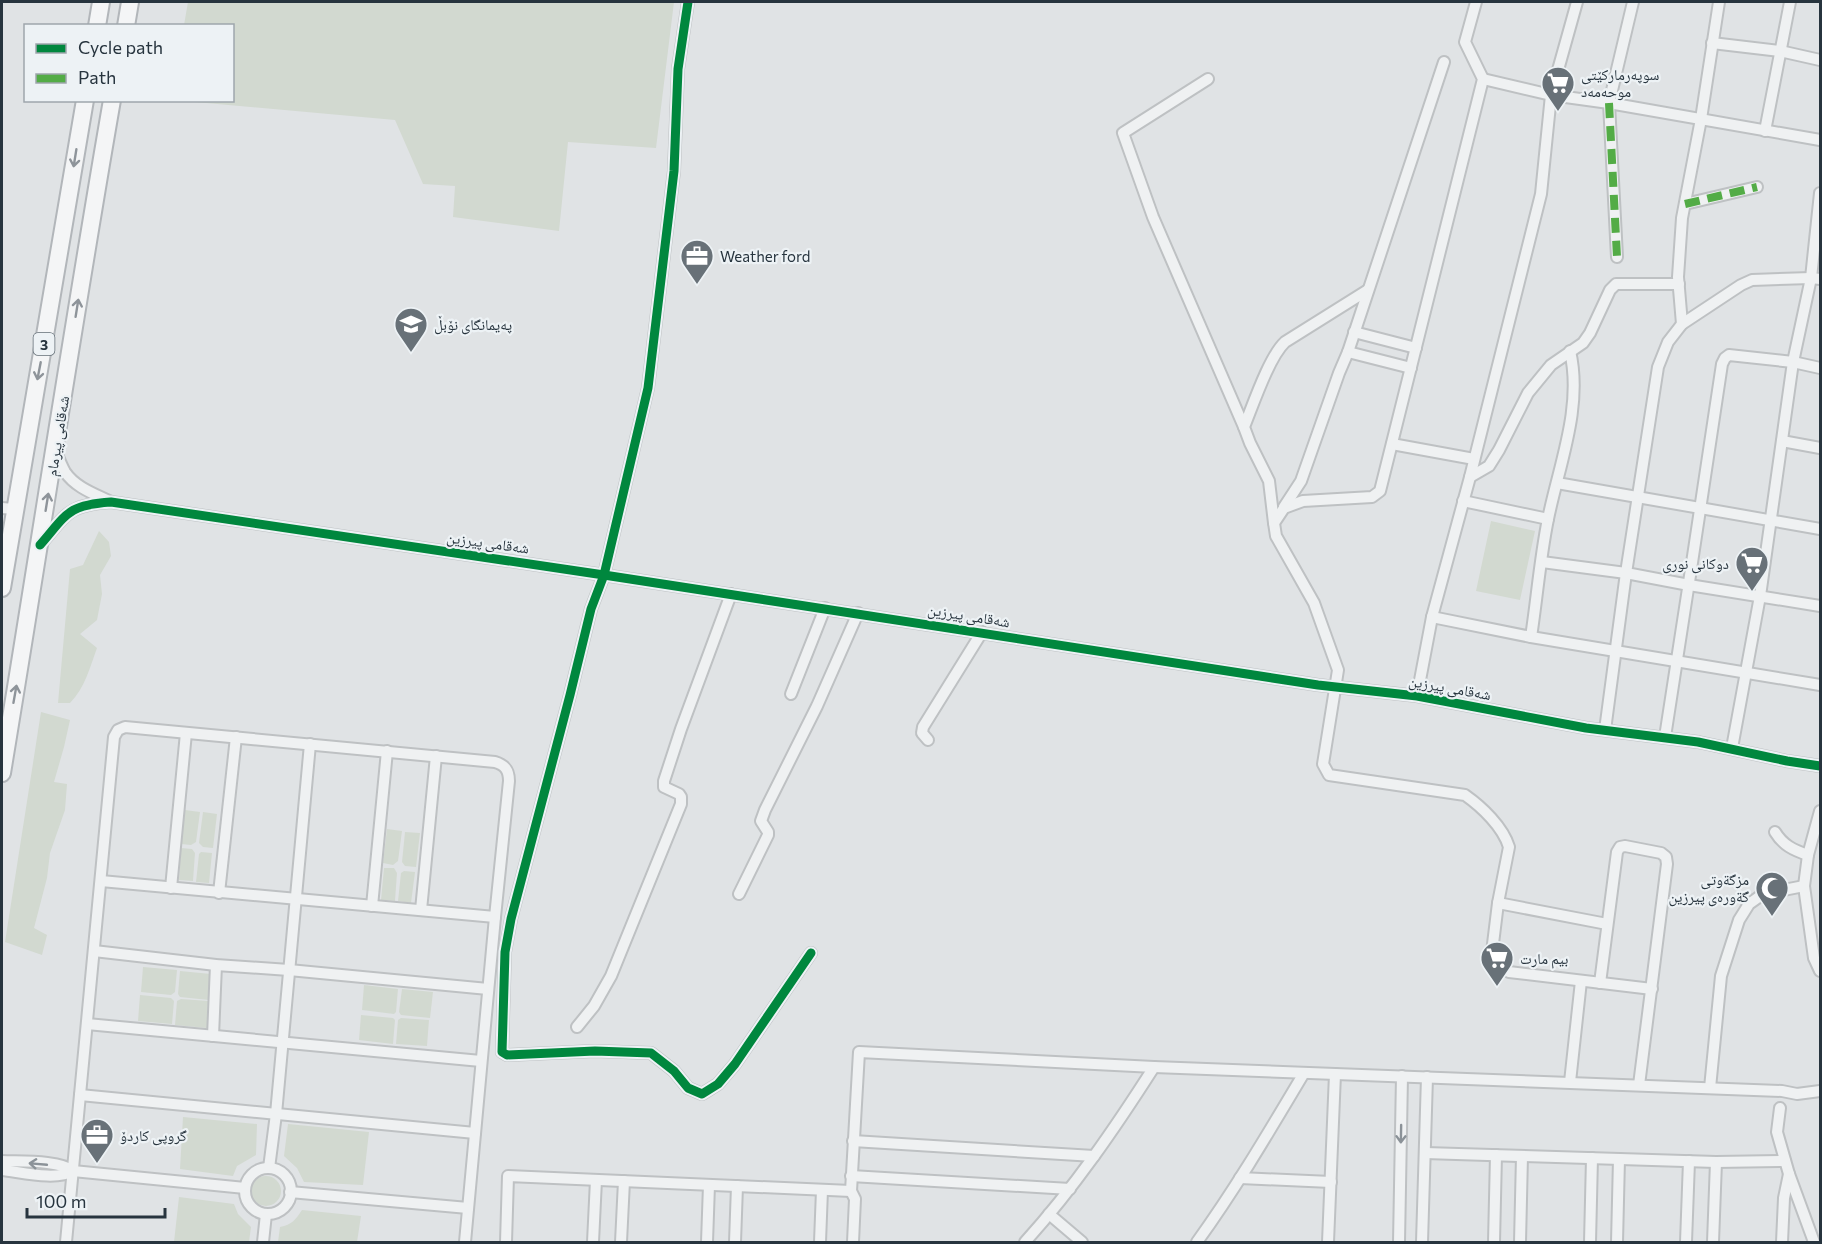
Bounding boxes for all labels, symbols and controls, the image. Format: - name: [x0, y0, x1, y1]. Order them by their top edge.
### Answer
- legend: [24, 24, 234, 102]
- text: Cycle path: [78, 36, 163, 58]
- supermarket icon: سوپەرمارکێتی موحەمەد: [1540, 65, 1576, 112]
- place label: سوپەرمارکێتی موحەمەد: [1581, 65, 1659, 101]
- text: Path: [78, 66, 116, 88]
- one-way arrow: [70, 148, 81, 168]
- office icon: Weather ford: [679, 238, 715, 285]
- place label: Weather ford: [720, 247, 810, 265]
- one-way arrow: [71, 299, 82, 319]
- school or university icon: پەیمانگای نۆبڵ: [393, 306, 429, 353]
- place label: پەیمانگای نۆبڵ: [434, 315, 512, 335]
- road number: 3: [34, 333, 54, 355]
- one-way arrow: [33, 361, 44, 381]
- street label: شەقامی پیرمام: [42, 394, 74, 478]
- one-way arrow: [41, 492, 52, 512]
- street label: شەقامی پیرزین: [445, 527, 531, 559]
- supermarket icon: دوکانی نوری: [1734, 545, 1770, 592]
- place label: دوکانی نوری: [1662, 554, 1729, 574]
- street label: شەقامی پیرزین: [926, 600, 1012, 632]
- street label: شەقامی پیرزین: [1407, 671, 1493, 705]
- one-way arrow: [9, 685, 20, 705]
- place label: مزگةوتی گةورەی پیرزین: [1669, 870, 1749, 907]
- mosque icon: مزگةوتی گةورەی پیرزین: [1754, 870, 1790, 917]
- supermarket icon: بیم مارت: [1479, 940, 1515, 987]
- place label: بیم مارت: [1520, 949, 1568, 969]
- office icon: گروپی کاردۆ: [79, 1117, 115, 1164]
- one-way arrow: [1395, 1124, 1407, 1144]
- place label: گروپی کاردۆ: [120, 1126, 187, 1146]
- one-way arrow: [28, 1158, 48, 1169]
- scale bar: [27, 1181, 165, 1219]
- text: 100 m: [36, 1190, 86, 1212]

